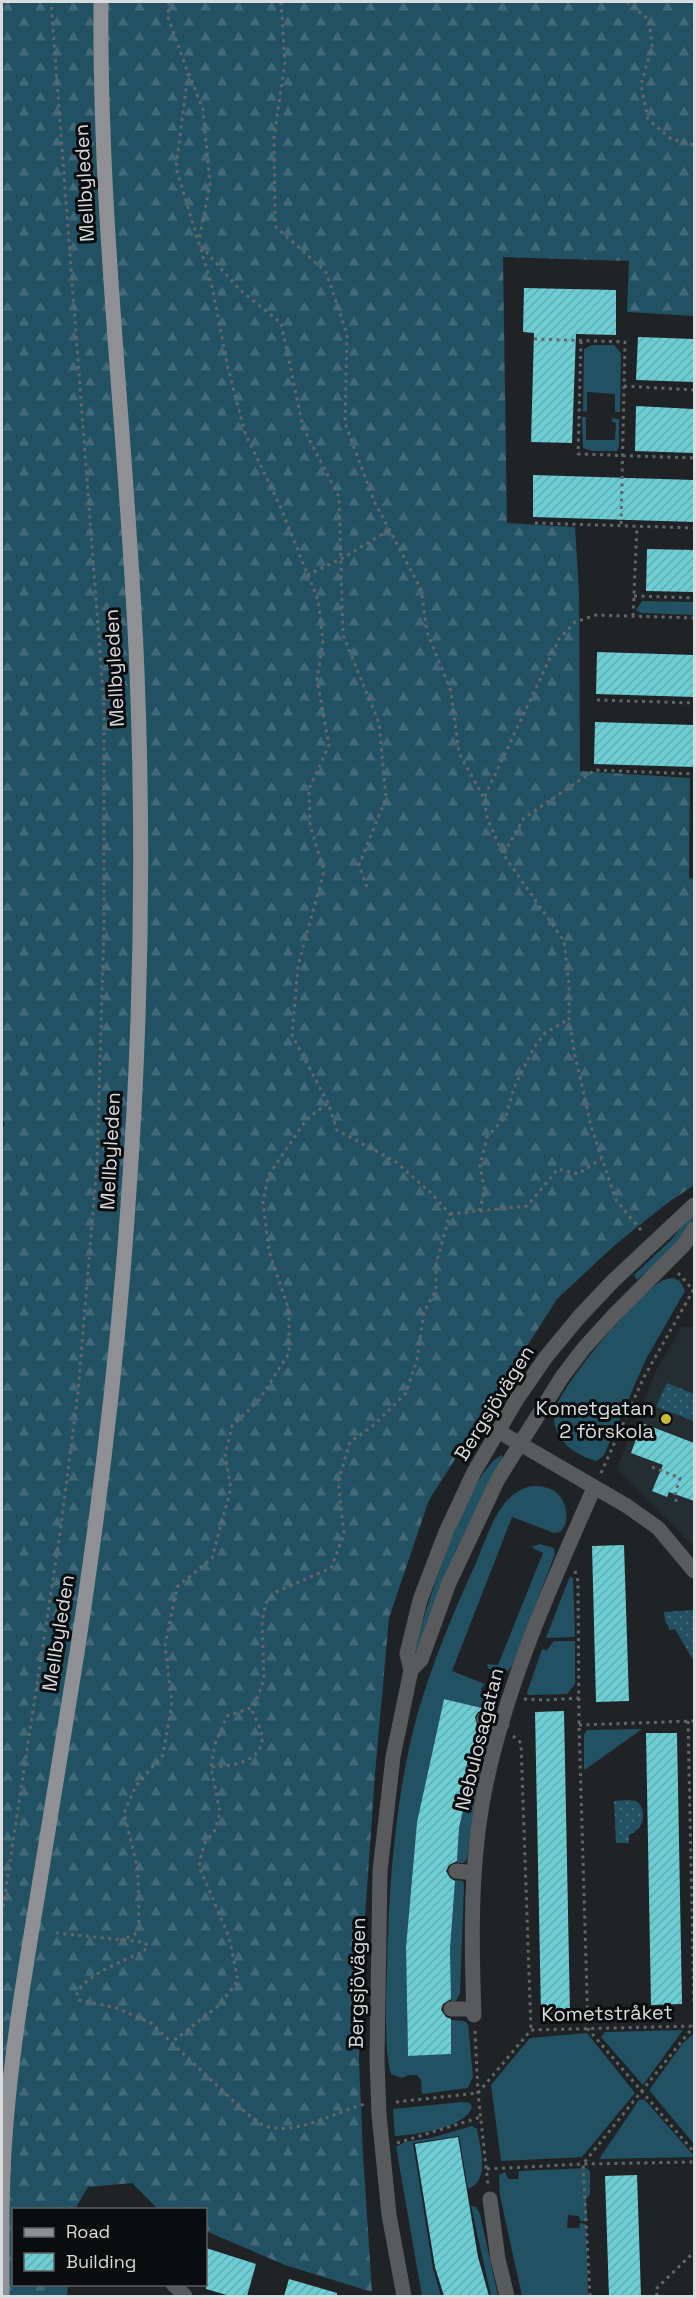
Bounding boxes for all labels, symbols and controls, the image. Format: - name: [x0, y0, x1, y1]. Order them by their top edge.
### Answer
- street label: Mellbyleden: [68, 124, 100, 242]
- street label: Mellbyleden: [98, 609, 130, 727]
- street label: Mellbyleden: [94, 1092, 126, 1210]
- street label: Bergsjövägen: [448, 1340, 540, 1466]
- place label: Kometgatan 2 förskola: [536, 1395, 654, 1444]
- marker: Kometgatan 2 förskola: [659, 1412, 673, 1426]
- street label: Mellbyleden: [36, 1573, 80, 1693]
- street label: Nebulosagatan: [449, 1665, 509, 1813]
- street label: Bergsjövägen: [343, 1917, 371, 2049]
- street label: Kometstråket: [541, 1999, 673, 2027]
- legend: [12, 2208, 207, 2286]
- text: Road: [66, 2220, 110, 2243]
- text: Building: [66, 2250, 136, 2273]

